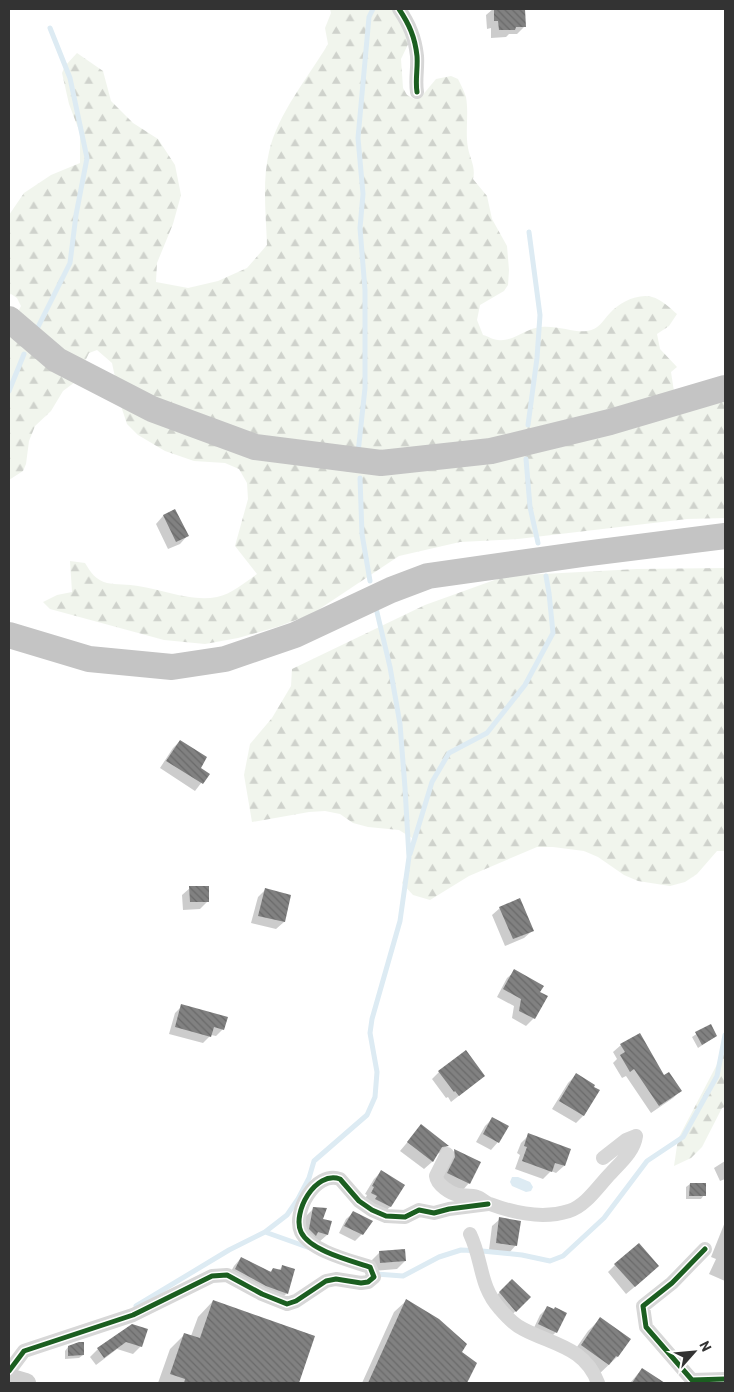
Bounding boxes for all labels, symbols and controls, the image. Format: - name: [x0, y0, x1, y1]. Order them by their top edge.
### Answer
- north arrow: [669, 1327, 719, 1377]
- text: N: [696, 1338, 716, 1354]

